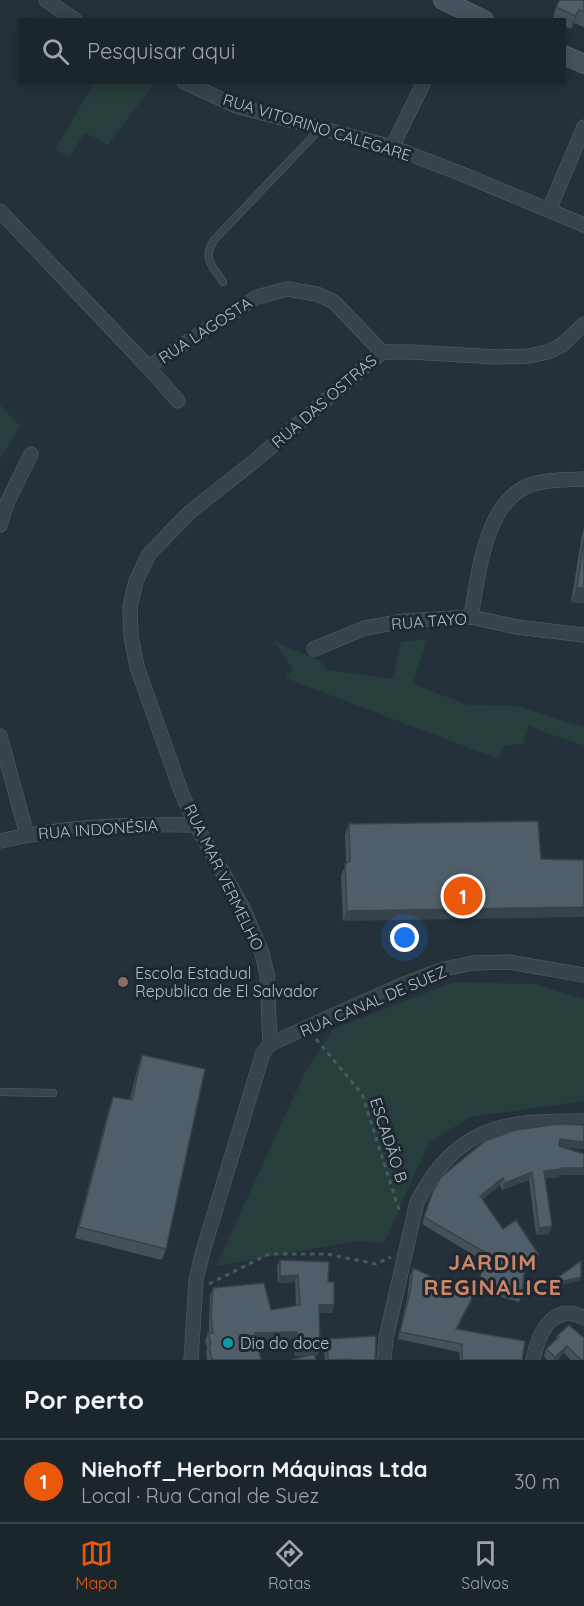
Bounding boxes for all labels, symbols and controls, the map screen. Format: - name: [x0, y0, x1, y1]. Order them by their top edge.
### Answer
- search box: [18, 18, 566, 84]
- icon: search: [39, 35, 72, 68]
- text: Pesquisar aqui: [87, 37, 235, 65]
- street label: RUA VITORINO CALEGARE: [221, 89, 413, 165]
- street label: RUA LAGOSTA: [155, 292, 255, 368]
- street label: RUA DAS OSTRAS: [267, 350, 381, 452]
- street label: RUA TAYO: [390, 608, 468, 634]
- street label: RUA MAR VERMELHO: [180, 801, 268, 953]
- street label: RUA INDONÉSIA: [37, 815, 159, 843]
- pin: 1: [444, 874, 482, 918]
- your location: [390, 923, 419, 952]
- street label: RUA CANAL DE SUEZ: [297, 961, 449, 1041]
- place label: Escola Estadual Republica de El Salvador: [135, 963, 319, 1001]
- marker: Escola Estadual Republica de El Salvador: [116, 975, 130, 989]
- street label: ESCADÃO B: [366, 1095, 412, 1185]
- district label: JARDIM REGINALICE: [423, 1248, 563, 1301]
- place label: Dia do doce: [240, 1333, 329, 1353]
- marker: Dia do doce: [221, 1336, 235, 1350]
- text: Por perto: [24, 1383, 144, 1416]
- text: Niehoff_Herborn Máquinas Ltda: [81, 1455, 428, 1483]
- text: 1: [40, 1469, 47, 1494]
- text: 30 m: [514, 1469, 560, 1494]
- text: Local · Rua Canal de Suez: [81, 1483, 319, 1508]
- tab: Mapa: [75, 1537, 118, 1593]
- tab: Rotas: [268, 1537, 311, 1593]
- tab: Salvos: [461, 1537, 509, 1593]

